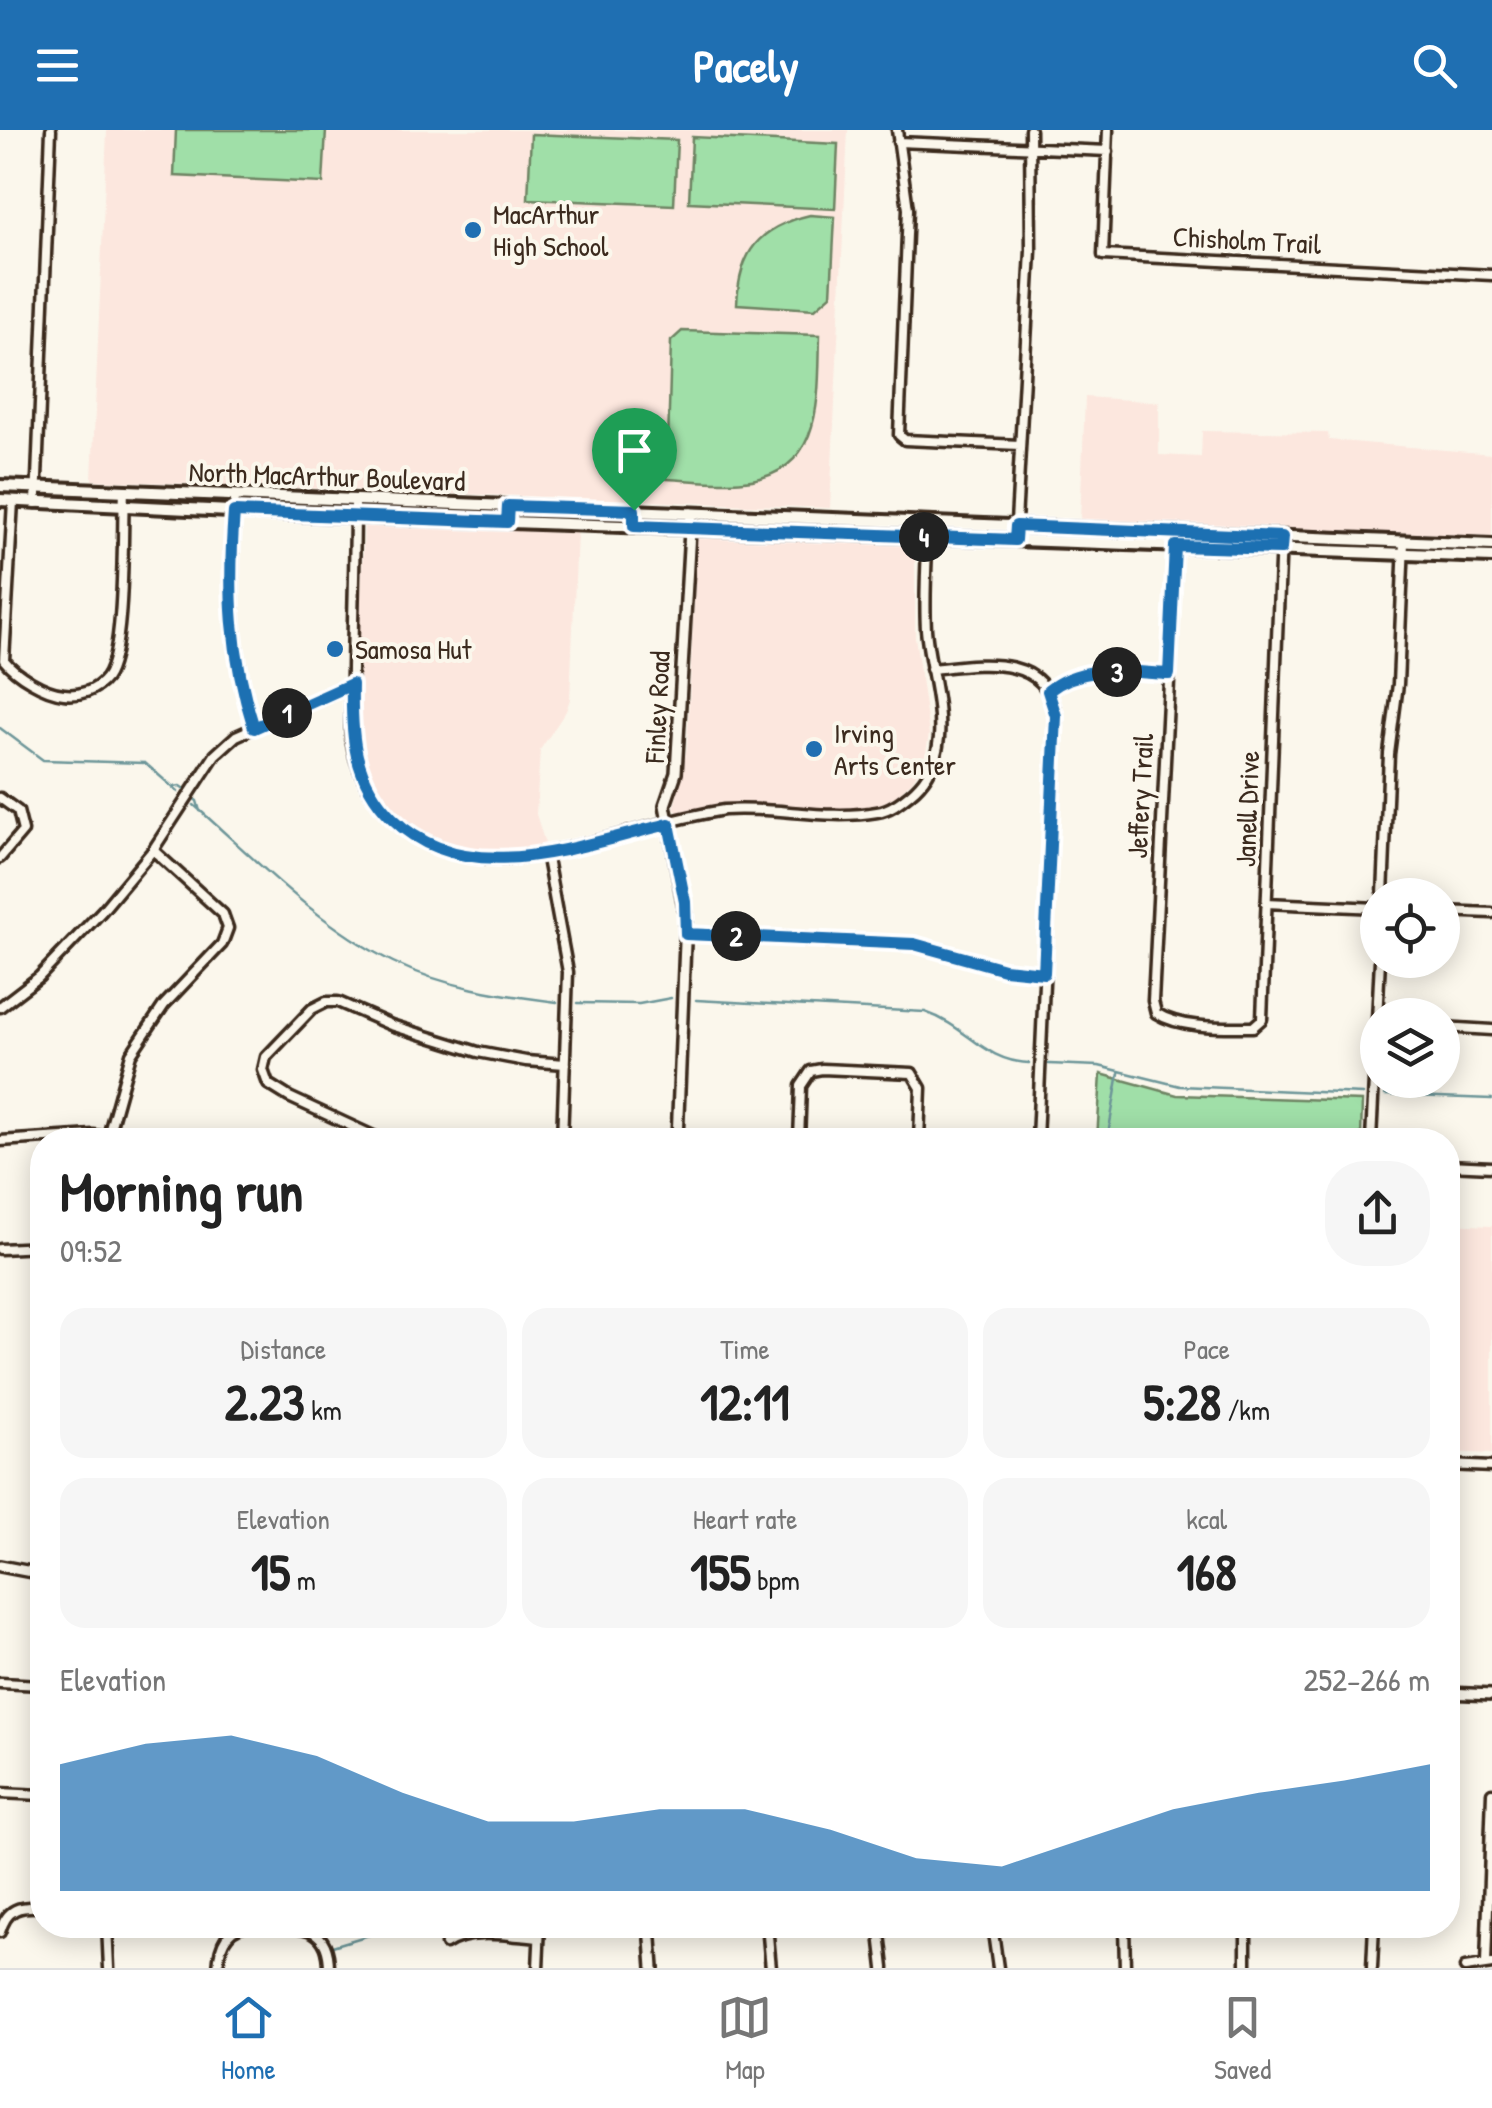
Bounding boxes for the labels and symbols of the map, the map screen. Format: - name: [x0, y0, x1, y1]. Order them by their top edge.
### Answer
- place label: MacArthur High School: [493, 195, 609, 265]
- street label: Chisholm Trail: [1172, 217, 1323, 263]
- marker: MacArthur High School: [462, 219, 484, 241]
- pin: [592, 408, 677, 511]
- street label: North MacArthur Boulevard: [188, 452, 466, 500]
- pin: 4: [899, 512, 949, 562]
- place label: Samosa Hut: [355, 630, 472, 668]
- marker: Samosa Hut: [324, 638, 346, 660]
- pin: 3: [1092, 647, 1142, 697]
- street label: Finley Road: [635, 650, 679, 765]
- pin: 1: [262, 688, 312, 738]
- place label: Irving Arts Center: [834, 714, 956, 784]
- street label: Jeffery Trail: [1118, 732, 1162, 859]
- marker: Irving Arts Center: [803, 738, 825, 760]
- street label: Janell Drive: [1226, 750, 1268, 868]
- pin: 2: [711, 911, 761, 961]

